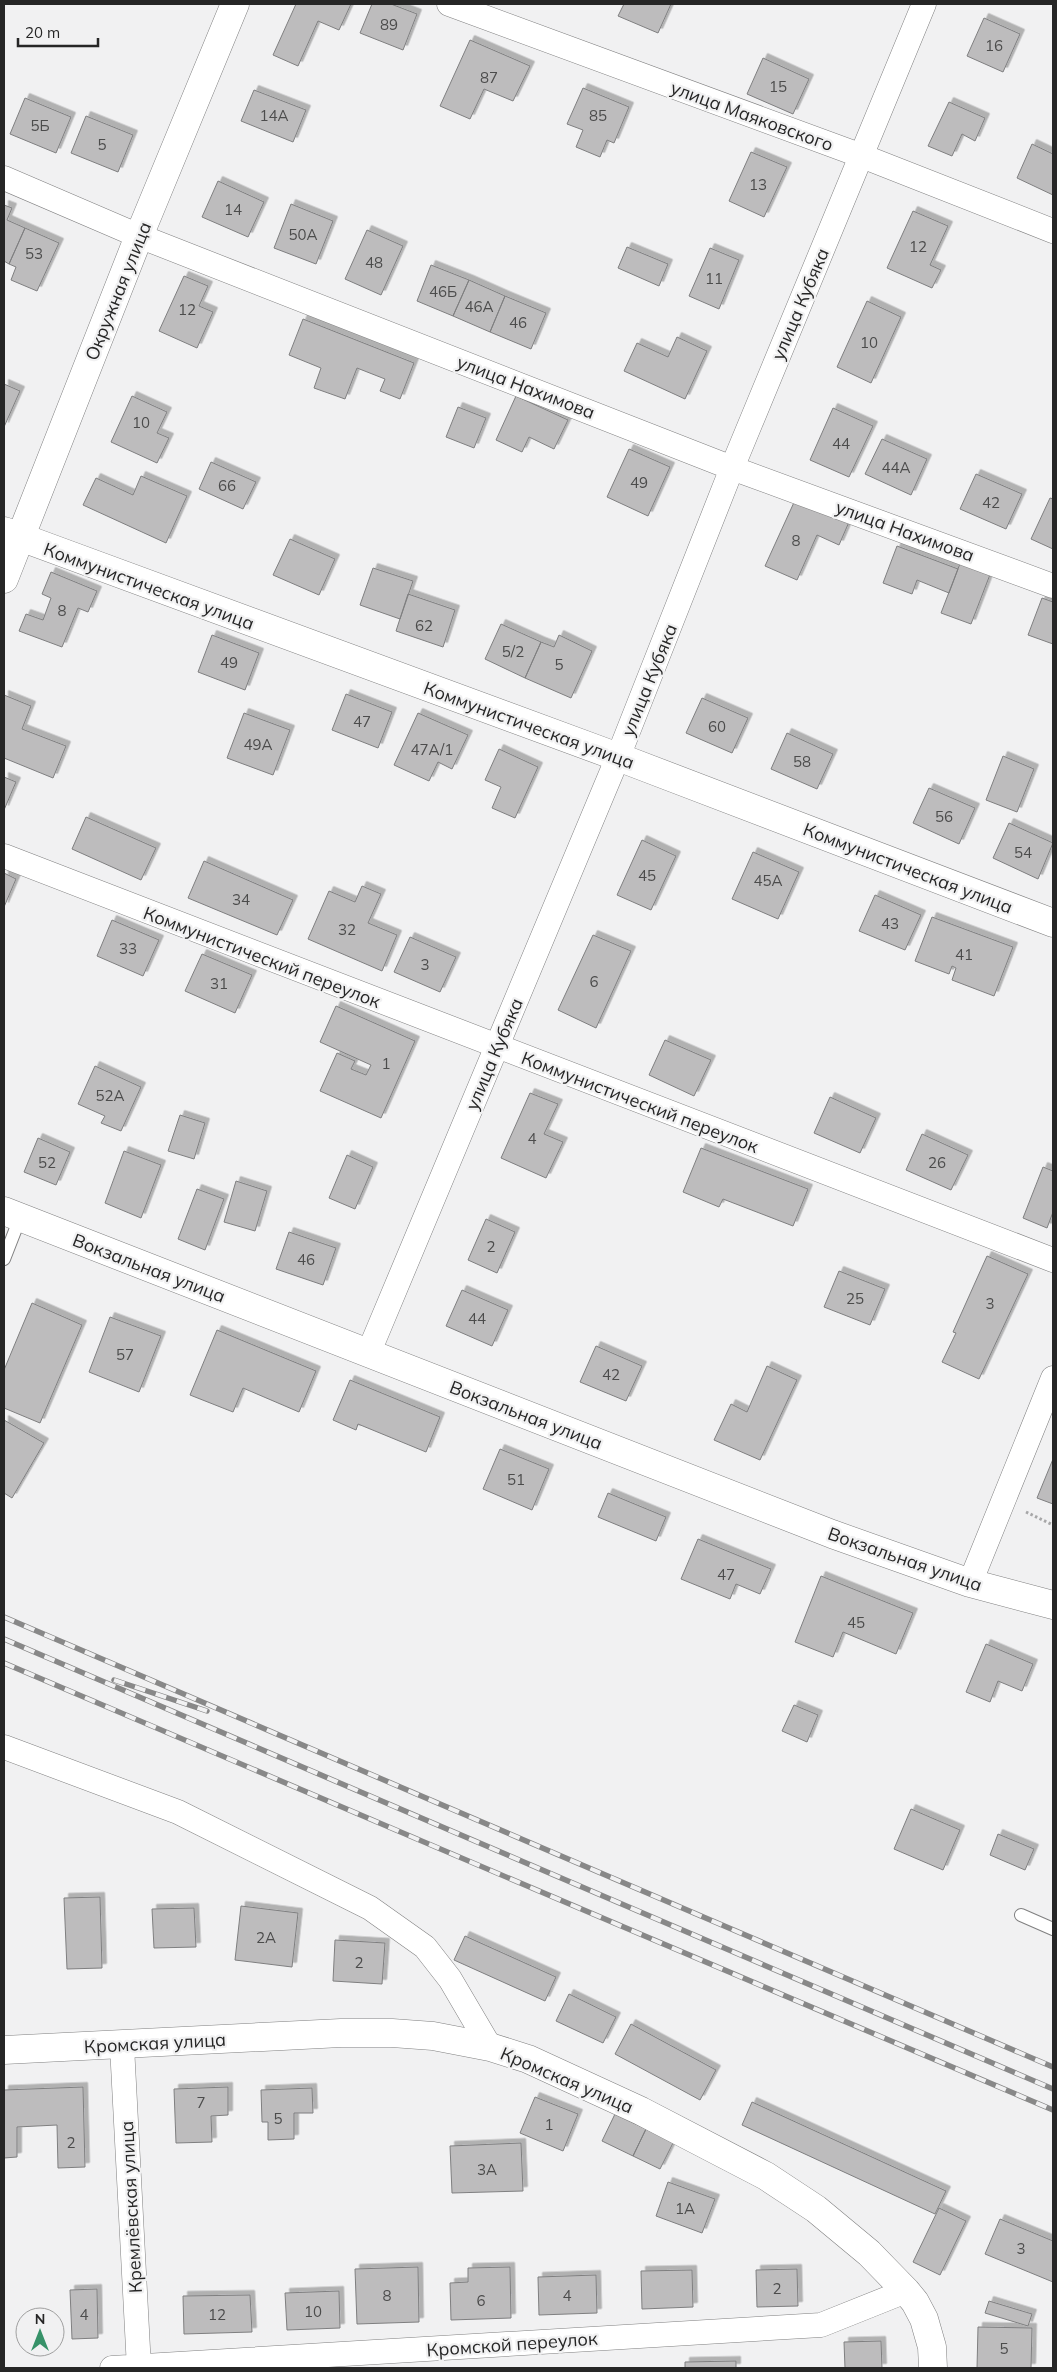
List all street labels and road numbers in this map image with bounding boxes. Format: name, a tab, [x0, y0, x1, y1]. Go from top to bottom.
street label: улица Маяковского	[668, 76, 836, 156]
street label: Окружная улица	[80, 218, 156, 364]
street label: улица Кубяка	[766, 245, 834, 363]
street label: улица Нахимова	[454, 350, 598, 424]
street label: улица Нахимова	[832, 495, 978, 567]
street label: Коммунистическая улица	[41, 537, 257, 635]
street label: улица Кубяка	[616, 620, 682, 740]
street label: Коммунистическая улица	[421, 676, 637, 774]
street label: Коммунистическая улица	[800, 817, 1016, 919]
street label: Коммунистический переулок	[140, 901, 384, 1013]
street label: улица Кубяка	[460, 995, 528, 1113]
street label: Коммунистический переулок	[518, 1046, 762, 1158]
street label: Вокзальная улица	[69, 1228, 229, 1308]
street label: Вокзальная улица	[446, 1375, 606, 1455]
street label: Вокзальная улица	[825, 1522, 985, 1596]
street label: Кромская улица	[83, 2028, 227, 2058]
street label: Кромская улица	[497, 2042, 637, 2118]
street label: Кремлёвская улица	[115, 2120, 147, 2294]
street label: Кромской переулок	[426, 2327, 599, 2361]

